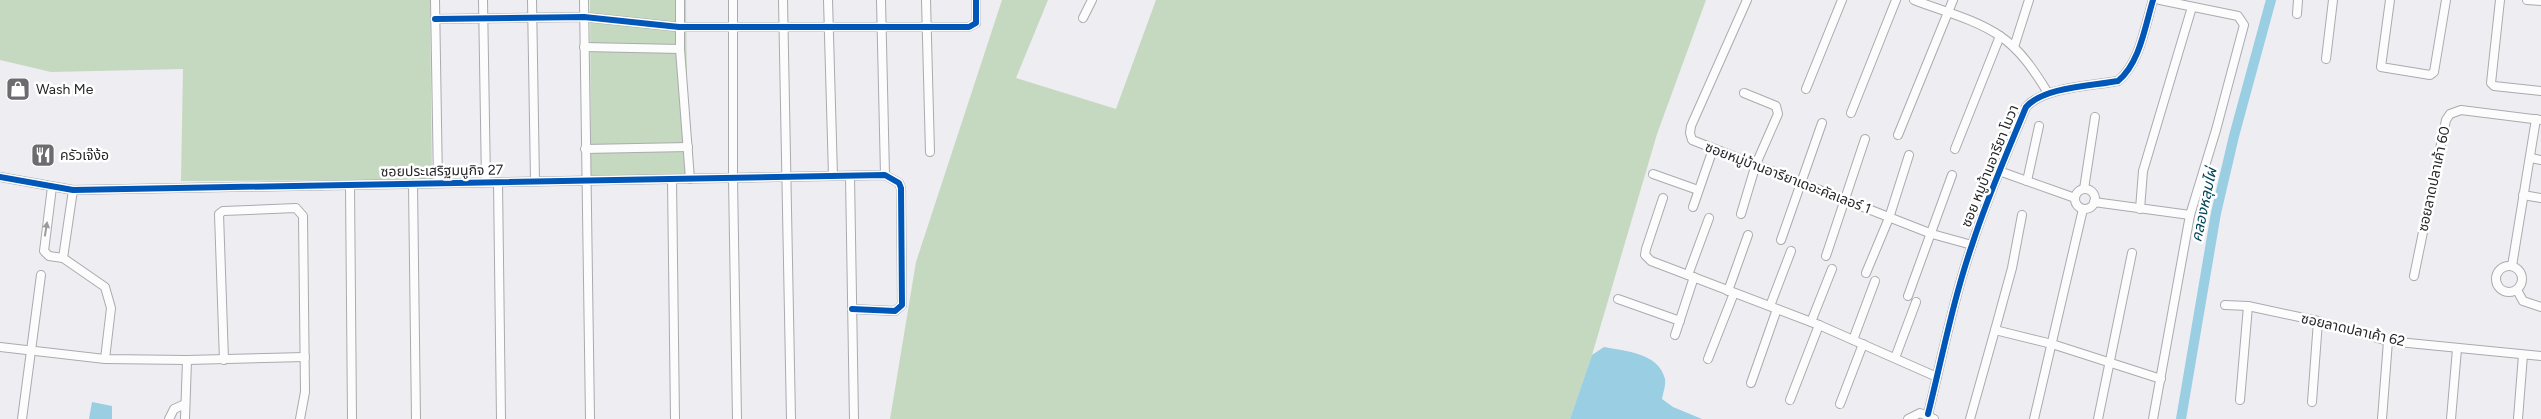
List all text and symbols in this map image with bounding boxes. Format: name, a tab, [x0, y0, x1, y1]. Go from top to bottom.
shop icon: Wash Me	[5, 76, 31, 102]
place label: Wash Me	[36, 81, 94, 98]
street label: ซอย หมูบ้านอารียา โมวา	[1958, 102, 2022, 230]
street label: ซอยลาดปลาเค้า 60	[2415, 125, 2453, 233]
street label: ซอยหมู่บ้านอารียาเดอะคัลเลอร์ 1	[1703, 138, 1873, 218]
restaurant icon: ครัวเจ๊ง้อ	[30, 142, 56, 168]
place label: ครัวเจ๊ง้อ	[60, 147, 109, 164]
street label: ซอยประเสริฐมนูกิจ 27	[381, 161, 504, 181]
water label: คลองหลุมไผ่	[2187, 164, 2221, 244]
one-way arrow	[42, 221, 50, 237]
street label: ซอยลาดปลาเค้า 62	[2299, 310, 2407, 350]

